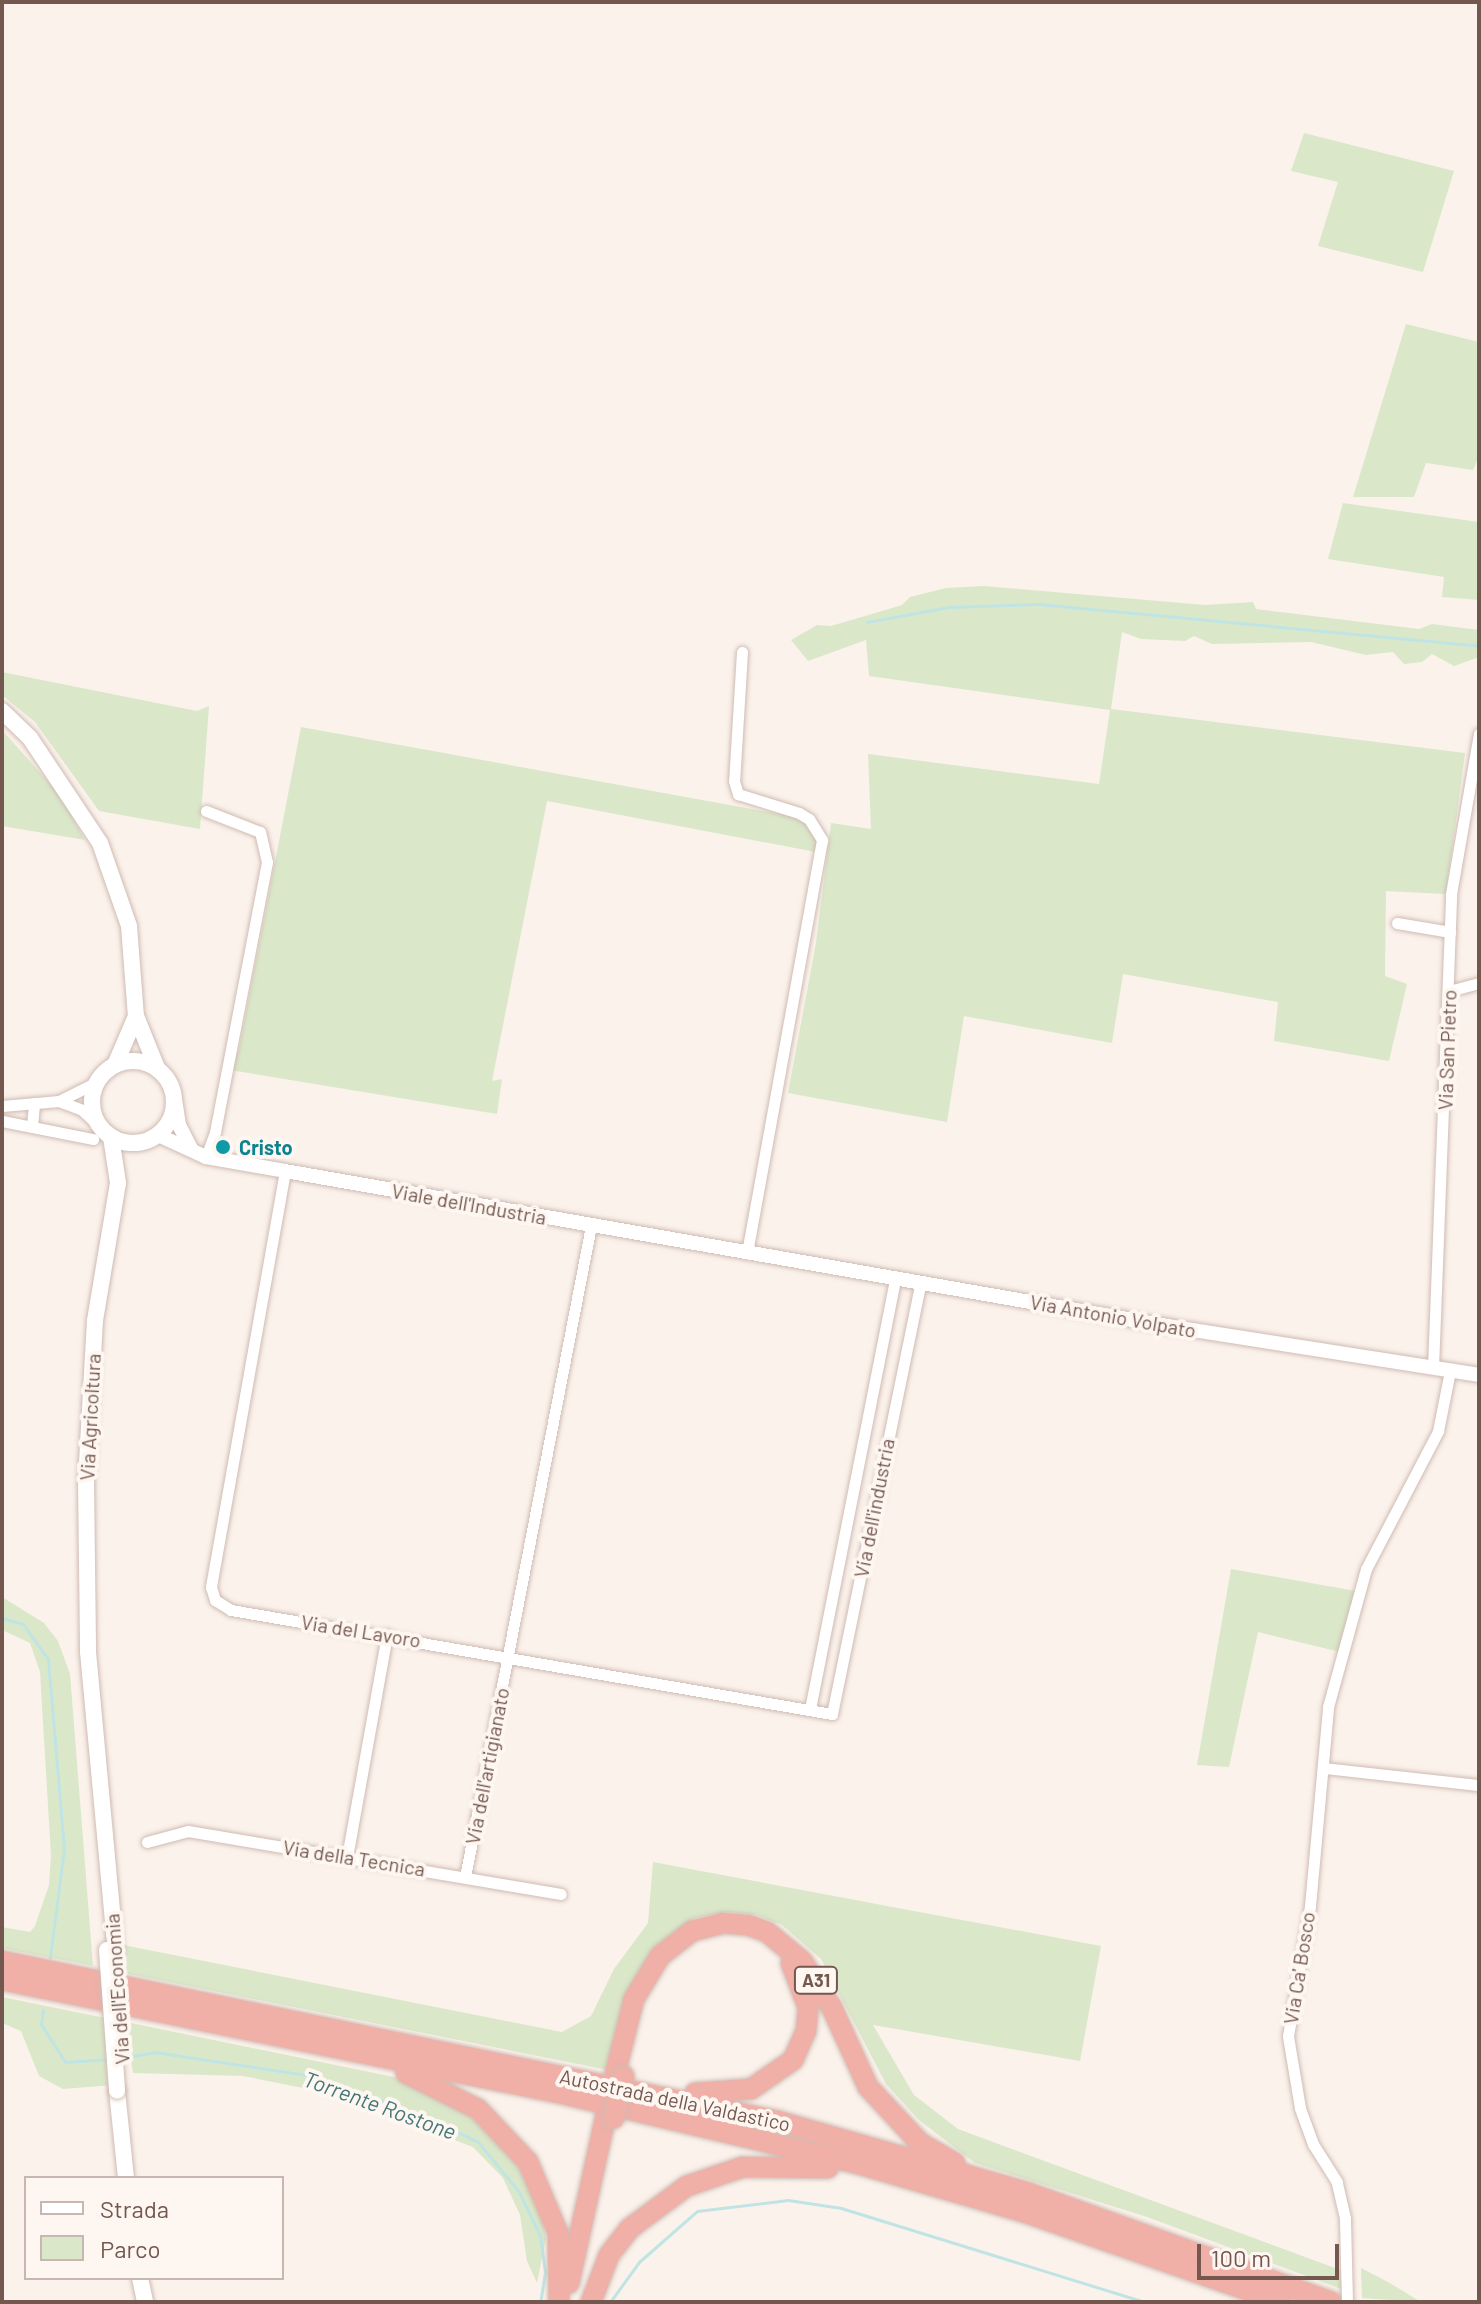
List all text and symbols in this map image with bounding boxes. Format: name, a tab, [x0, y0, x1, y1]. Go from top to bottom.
street label: Via San Pietro	[1433, 989, 1461, 1111]
place label: Cristo	[239, 1135, 293, 1159]
marker: Cristo	[214, 1138, 232, 1156]
street label: Viale dell'Industria	[390, 1179, 548, 1229]
street label: Via Antonio Volpato	[1028, 1290, 1198, 1342]
street label: Via Agricoltura	[75, 1353, 105, 1481]
street label: Via dell'industria	[849, 1436, 899, 1580]
street label: Via del Lavoro	[299, 1610, 423, 1652]
street label: Via dell'artigianato	[460, 1685, 514, 1847]
street label: Via della Tecnica	[281, 1835, 427, 1881]
street label: Via Ca' Bosco	[1278, 1910, 1320, 2026]
street label: Via dell'Economia	[100, 1913, 134, 2065]
road number: A31	[792, 1966, 840, 1994]
street label: Autostrada della Valdastico	[557, 2064, 793, 2136]
water label: Torrente Rostone	[300, 2065, 460, 2145]
legend	[24, 2176, 284, 2280]
text: Strada	[100, 2194, 169, 2223]
scale bar	[1201, 2228, 1343, 2278]
text: Parco	[100, 2234, 161, 2263]
text: 100 m	[1211, 2243, 1271, 2272]

